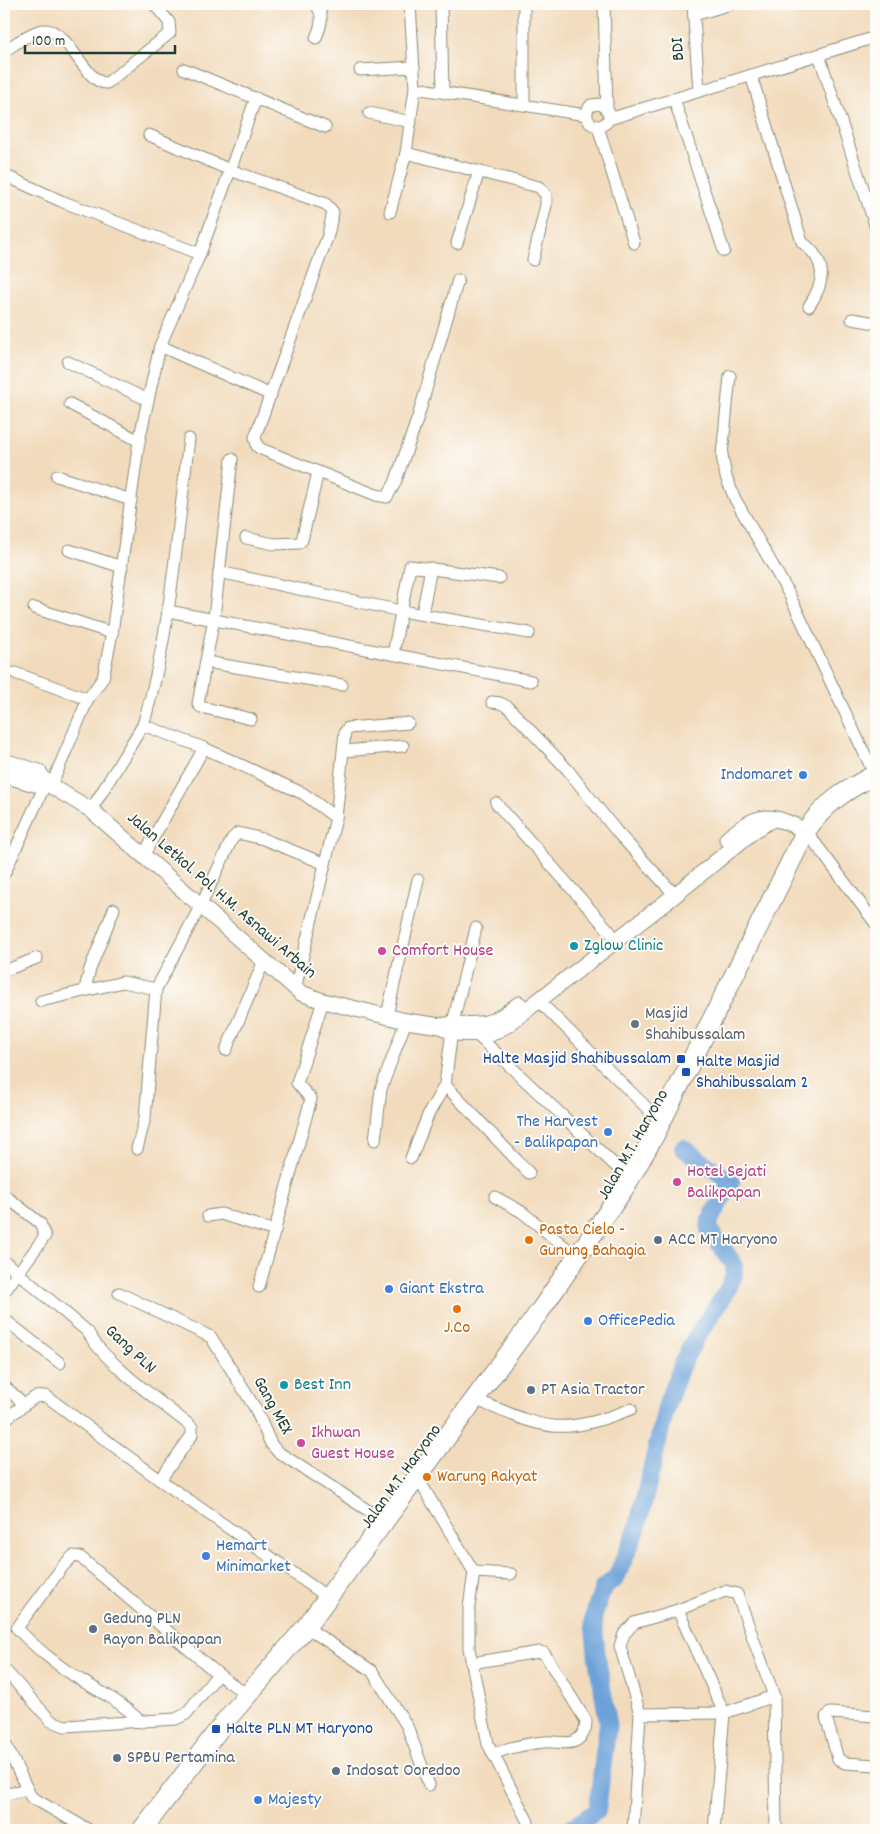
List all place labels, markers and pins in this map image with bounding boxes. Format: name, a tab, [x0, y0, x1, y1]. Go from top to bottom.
place label: Indomaret	[721, 763, 793, 788]
marker: Indomaret	[797, 769, 809, 781]
place label: Zglow Clinic	[584, 934, 663, 959]
place label: Comfort House	[392, 939, 494, 964]
marker: Zglow Clinic	[568, 940, 580, 952]
marker: Comfort House	[376, 945, 388, 957]
place label: Masjid Shahibussalam	[645, 1002, 745, 1048]
marker: Masjid Shahibussalam	[629, 1018, 641, 1030]
place label: Halte Masjid Shahibussalam	[483, 1047, 671, 1072]
place label: Halte Masjid Shahibussalam 2	[696, 1050, 808, 1096]
marker: Halte Masjid Shahibussalam	[675, 1053, 687, 1065]
marker: Halte Masjid Shahibussalam 2	[680, 1066, 692, 1078]
place label: The Harvest - Balikpapan	[514, 1110, 598, 1156]
marker: The Harvest - Balikpapan	[602, 1126, 614, 1138]
place label: Hotel Sejati Balikpapan	[687, 1160, 766, 1206]
marker: Hotel Sejati Balikpapan	[671, 1176, 683, 1188]
place label: Pasta Cielo - Gunung Bahagia	[539, 1218, 646, 1264]
place label: ACC MT Haryono	[668, 1228, 778, 1253]
marker: Pasta Cielo - Gunung Bahagia	[523, 1234, 535, 1246]
marker: ACC MT Haryono	[652, 1234, 664, 1246]
place label: Giant Ekstra	[399, 1277, 484, 1302]
marker: Giant Ekstra	[383, 1283, 395, 1295]
marker: J.Co	[451, 1303, 463, 1315]
place label: OfficePedia	[598, 1309, 675, 1334]
marker: OfficePedia	[582, 1315, 594, 1327]
place label: J.Co	[444, 1316, 470, 1341]
place label: Best Inn	[294, 1373, 351, 1398]
place label: PT Asia Tractor	[541, 1378, 645, 1403]
marker: Best Inn	[278, 1379, 290, 1391]
marker: PT Asia Tractor	[525, 1384, 537, 1396]
place label: Ikhwan Guest House	[311, 1421, 395, 1467]
marker: Ikhwan Guest House	[295, 1437, 307, 1449]
place label: Warung Rakyat	[437, 1465, 538, 1490]
marker: Warung Rakyat	[421, 1471, 433, 1483]
place label: Hemart Minimarket	[216, 1534, 291, 1580]
marker: Hemart Minimarket	[200, 1550, 212, 1562]
place label: Gedung PLN Rayon Balikpapan	[103, 1607, 222, 1653]
marker: Gedung PLN Rayon Balikpapan	[87, 1623, 99, 1635]
place label: Halte PLN MT Haryono	[226, 1717, 373, 1742]
marker: Halte PLN MT Haryono	[210, 1723, 222, 1735]
place label: SPBU Pertamina	[127, 1746, 235, 1771]
marker: SPBU Pertamina	[111, 1752, 123, 1764]
place label: Indosat Ooredoo	[346, 1759, 461, 1784]
marker: Indosat Ooredoo	[330, 1765, 342, 1777]
place label: Majesty	[268, 1788, 322, 1813]
marker: Majesty	[252, 1794, 264, 1806]

